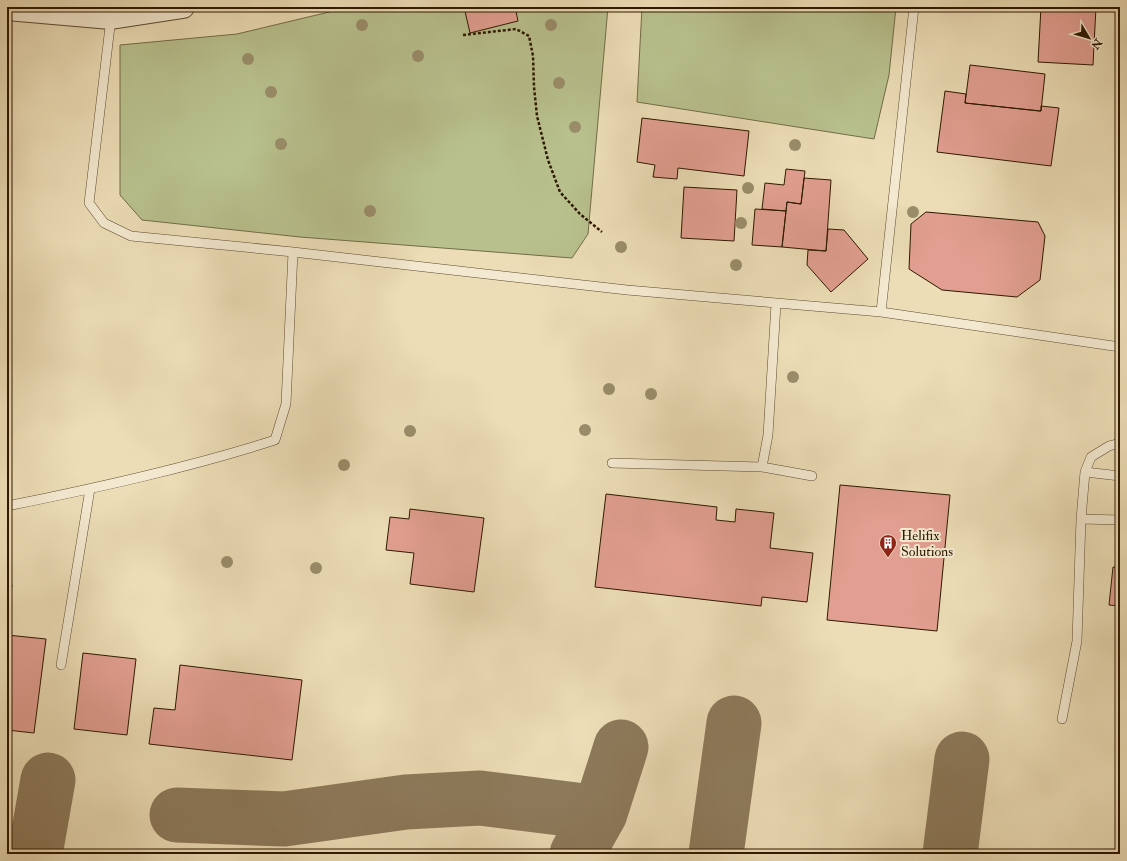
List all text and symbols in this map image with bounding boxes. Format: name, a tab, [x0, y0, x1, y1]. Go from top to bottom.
north arrow	[1069, 18, 1109, 58]
text: N	[1088, 35, 1105, 53]
place label: Helifix Solutions	[901, 527, 953, 560]
building icon: Helifix Solutions	[878, 533, 898, 558]

